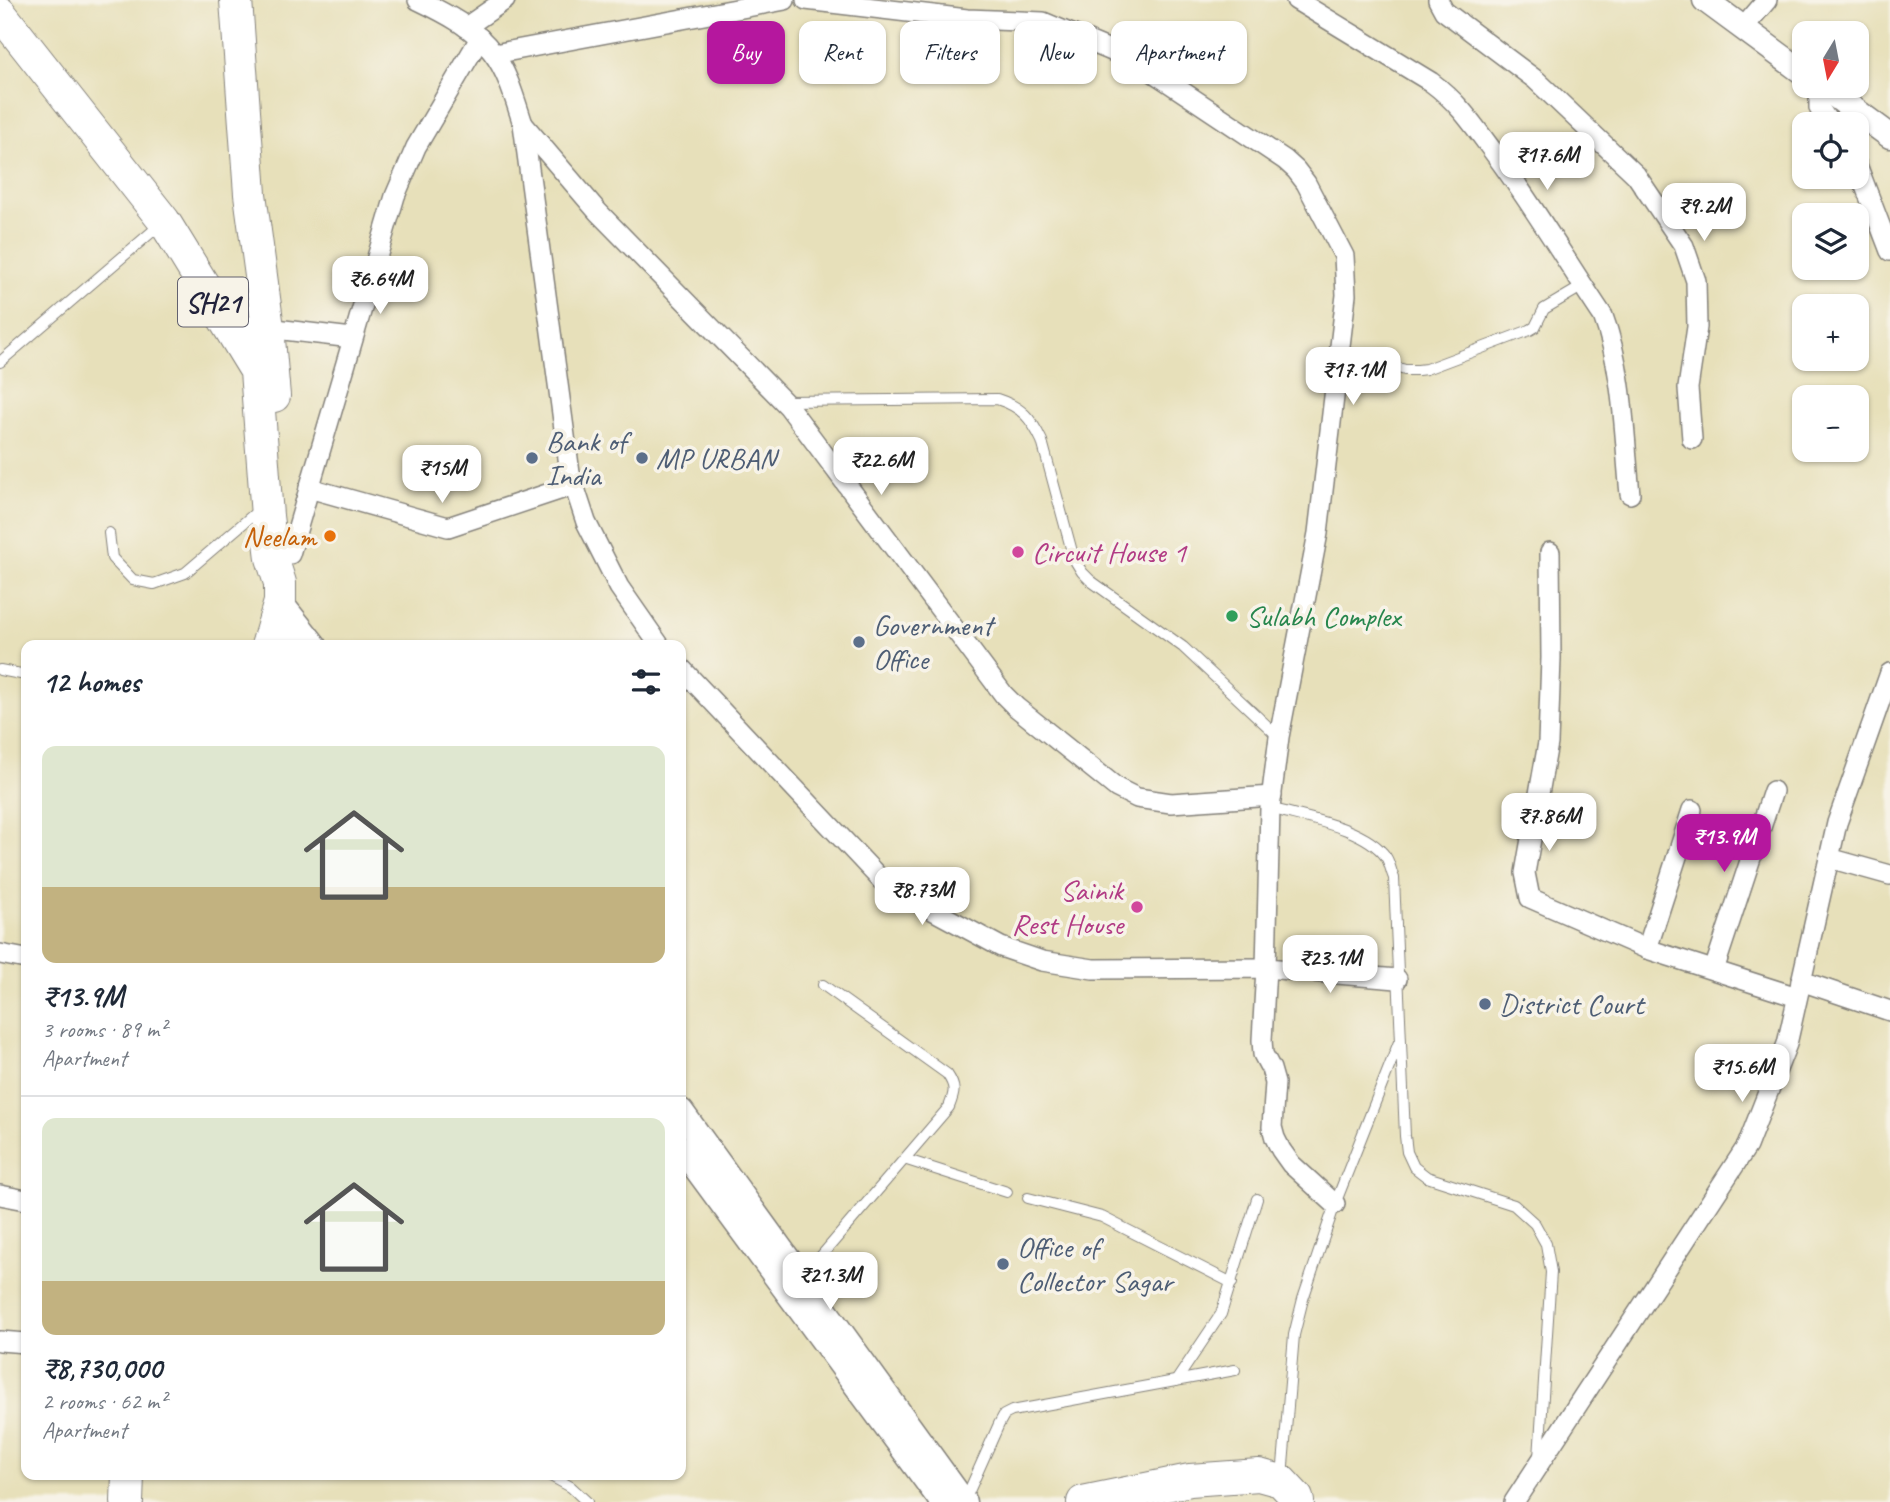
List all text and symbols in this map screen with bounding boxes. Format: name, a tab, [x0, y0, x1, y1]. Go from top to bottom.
chip: Buy	[707, 21, 785, 84]
chip: Rent	[799, 21, 886, 84]
chip: Filters	[900, 21, 1000, 84]
chip: New	[1014, 21, 1097, 84]
chip: Apartment	[1111, 21, 1247, 84]
north arrow	[1792, 21, 1869, 98]
map controls	[1792, 21, 1869, 462]
button: locate	[1792, 112, 1869, 189]
pin: ₹17.6M	[1490, 132, 1604, 192]
text: ₹17.6M	[1515, 140, 1579, 169]
pin: ₹9.2M	[1655, 184, 1753, 243]
text: ₹9.2M	[1678, 191, 1730, 220]
button: layers	[1792, 203, 1869, 280]
pin: ₹6.64M	[323, 256, 437, 316]
text: ₹6.64M	[348, 264, 412, 293]
road number: SH21	[178, 278, 248, 326]
button: +	[1792, 294, 1869, 371]
pin: ₹17.1M	[1296, 348, 1410, 407]
text: ₹17.1M	[1322, 355, 1384, 384]
button: −	[1792, 385, 1869, 462]
place label: Bank of India	[546, 422, 633, 494]
pin: ₹22.6M	[824, 438, 938, 497]
place label: MP URBAN	[656, 439, 780, 477]
text: ₹22.6M	[849, 445, 913, 474]
pin: ₹15M	[401, 446, 483, 505]
marker: Bank of India	[524, 450, 540, 466]
marker: MP URBAN	[634, 450, 650, 466]
text: ₹15M	[418, 453, 466, 482]
place label: Neelam	[243, 517, 318, 555]
marker: Neelam	[322, 528, 338, 544]
place label: Circuit House 1	[1032, 533, 1188, 571]
marker: Circuit House 1	[1010, 544, 1026, 560]
place label: Sulabh Complex	[1246, 597, 1403, 635]
place label: Government Office	[873, 606, 996, 678]
marker: Sulabh Complex	[1224, 608, 1240, 624]
marker: Government Office	[851, 634, 867, 650]
text: 12 homes	[42, 663, 140, 701]
icon: filters	[627, 663, 665, 701]
icon: home	[291, 792, 417, 918]
pin: ₹7.86M	[1492, 794, 1606, 853]
text: ₹7.86M	[1517, 801, 1581, 830]
pin: ₹13.9M	[1667, 814, 1781, 874]
text: ₹13.9M	[1693, 822, 1755, 851]
pin: ₹8.73M	[865, 867, 979, 927]
place label: Sainik Rest House	[1011, 871, 1125, 943]
text: ₹8.73M	[891, 875, 953, 904]
marker: Sainik Rest House	[1129, 899, 1145, 915]
pin: ₹23.1M	[1273, 936, 1387, 995]
text: ₹23.1M	[1299, 943, 1361, 972]
text: ₹13.9M	[42, 977, 123, 1015]
place label: District Court	[1499, 985, 1646, 1023]
marker: District Court	[1477, 996, 1493, 1012]
text: 3 rooms · 89 m²	[42, 1015, 166, 1044]
text: Apartment	[42, 1044, 127, 1073]
pin: ₹15.6M	[1685, 1044, 1799, 1104]
text: ₹15.6M	[1711, 1052, 1773, 1081]
icon: home	[291, 1164, 417, 1290]
place label: Office of Collector Sagar	[1017, 1228, 1175, 1300]
pin: ₹21.3M	[773, 1252, 887, 1312]
marker: Office of Collector Sagar	[995, 1256, 1011, 1272]
text: ₹21.3M	[799, 1260, 861, 1289]
text: ₹8,730,000	[42, 1349, 162, 1387]
text: 2 rooms · 62 m²	[42, 1387, 166, 1416]
text: Apartment	[42, 1416, 127, 1445]

